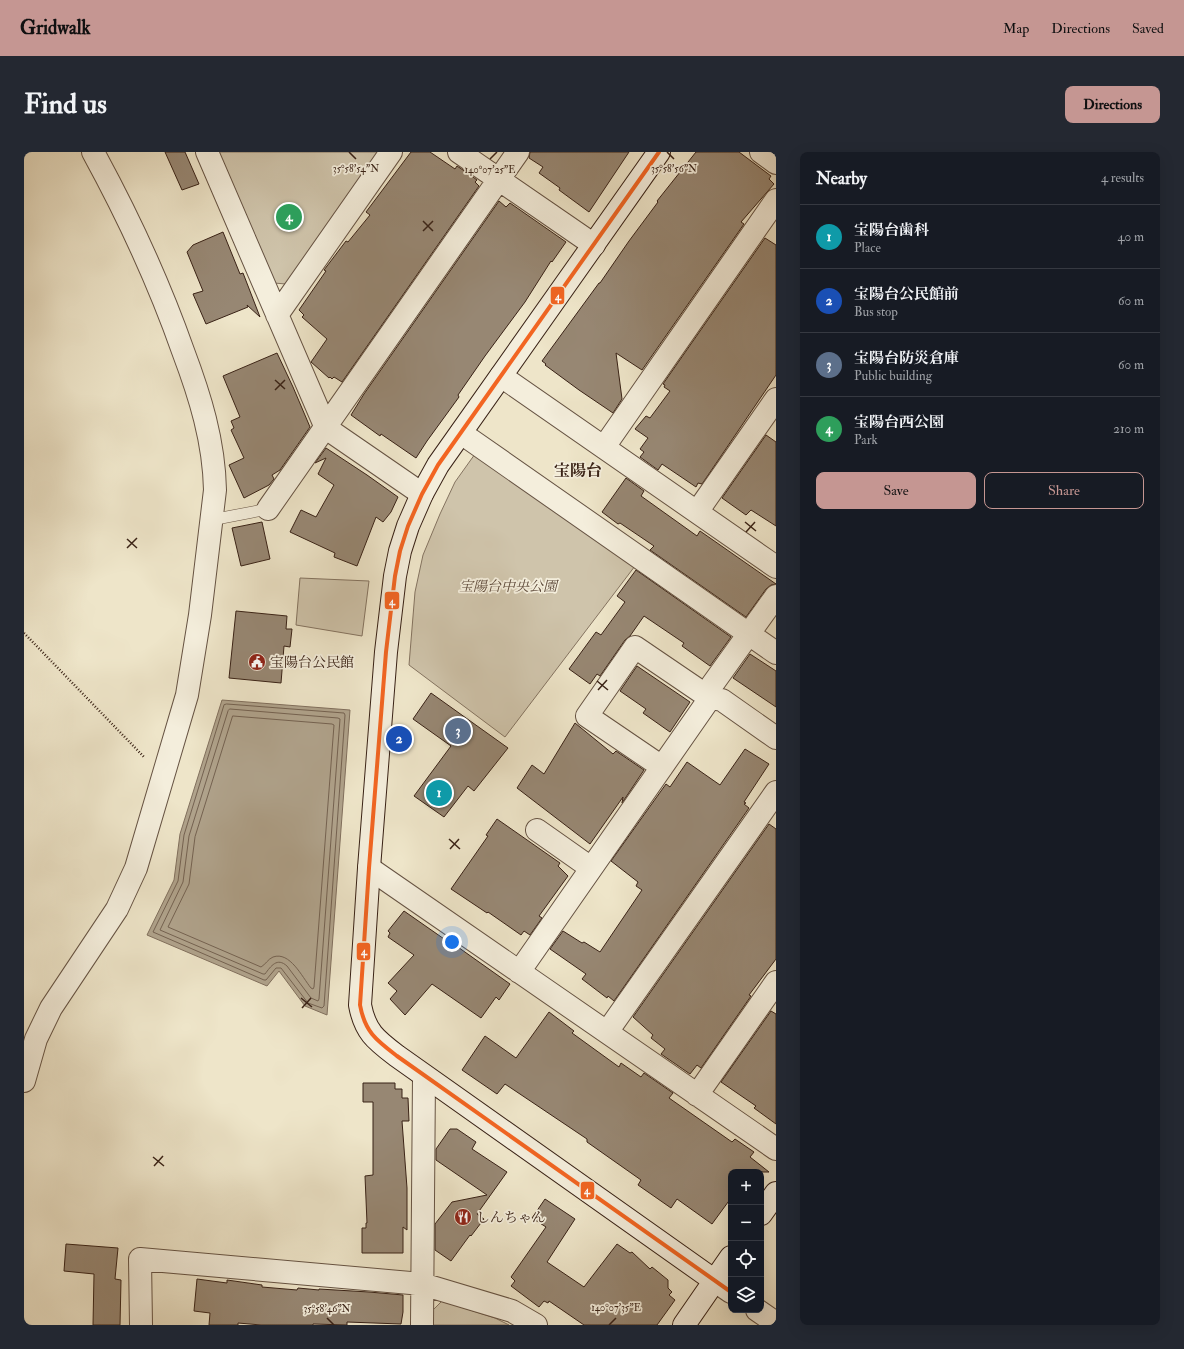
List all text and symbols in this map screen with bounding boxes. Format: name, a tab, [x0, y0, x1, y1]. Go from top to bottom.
text: Gridwalk	[20, 16, 91, 40]
text: Map	[1003, 20, 1029, 37]
text: Directions	[1051, 20, 1110, 37]
text: Saved	[1132, 20, 1164, 37]
button: Directions	[1065, 86, 1160, 123]
text: Find us	[24, 87, 107, 122]
text: 35°58'54"N	[333, 163, 379, 175]
text: 35°58'56"N	[651, 163, 697, 175]
text: 140°07'25"E	[465, 164, 515, 176]
text: Nearby	[816, 168, 867, 189]
text: 4 results	[1101, 170, 1144, 186]
pin: 4	[276, 202, 302, 232]
text: 宝陽台歯科	[854, 221, 929, 240]
text: 1	[827, 229, 831, 245]
text: 40 m	[1118, 229, 1144, 245]
text: Place	[854, 240, 881, 256]
text: 宝陽台公民館前	[854, 285, 959, 304]
line badge: 4	[550, 286, 565, 305]
text: 4	[554, 290, 562, 304]
text: 2	[826, 293, 832, 309]
text: 60 m	[1118, 293, 1144, 309]
text: Bus stop	[854, 304, 898, 320]
text: 宝陽台防災倉庫	[854, 349, 959, 368]
text: 3	[827, 357, 832, 373]
text: 60 m	[1118, 357, 1144, 373]
text: Public building	[854, 368, 932, 384]
text: 宝陽台西公園	[854, 413, 944, 432]
text: 4	[825, 421, 833, 437]
text: 210 m	[1113, 421, 1144, 437]
text: Park	[854, 432, 878, 448]
district label: 宝陽台	[554, 461, 602, 481]
button: Save	[816, 472, 976, 509]
button: Share	[984, 472, 1144, 509]
park label: 宝陽台中央公園	[459, 578, 559, 595]
line badge: 4	[384, 591, 400, 610]
text: 4	[388, 595, 396, 609]
public building icon: 宝陽台公民館	[247, 652, 267, 672]
place label: 宝陽台公民館	[270, 654, 354, 671]
pin: 3	[445, 716, 471, 746]
pin: 2	[386, 724, 412, 754]
pin: 1	[426, 778, 452, 808]
your location	[442, 932, 462, 952]
line badge: 4	[356, 942, 371, 961]
text: 4	[360, 945, 368, 959]
map controls	[728, 1169, 764, 1313]
button: +	[728, 1169, 764, 1205]
line badge: 4	[580, 1181, 595, 1200]
text: 4	[583, 1184, 591, 1198]
button: −	[728, 1205, 764, 1241]
restaurant icon: しんちゃん	[453, 1207, 473, 1227]
place label: しんちゃん	[476, 1209, 546, 1226]
button: locate	[728, 1241, 764, 1277]
button: layers	[728, 1277, 764, 1313]
text: 140°07'35"E	[591, 1302, 641, 1314]
text: 35°58'46"N	[303, 1303, 351, 1315]

